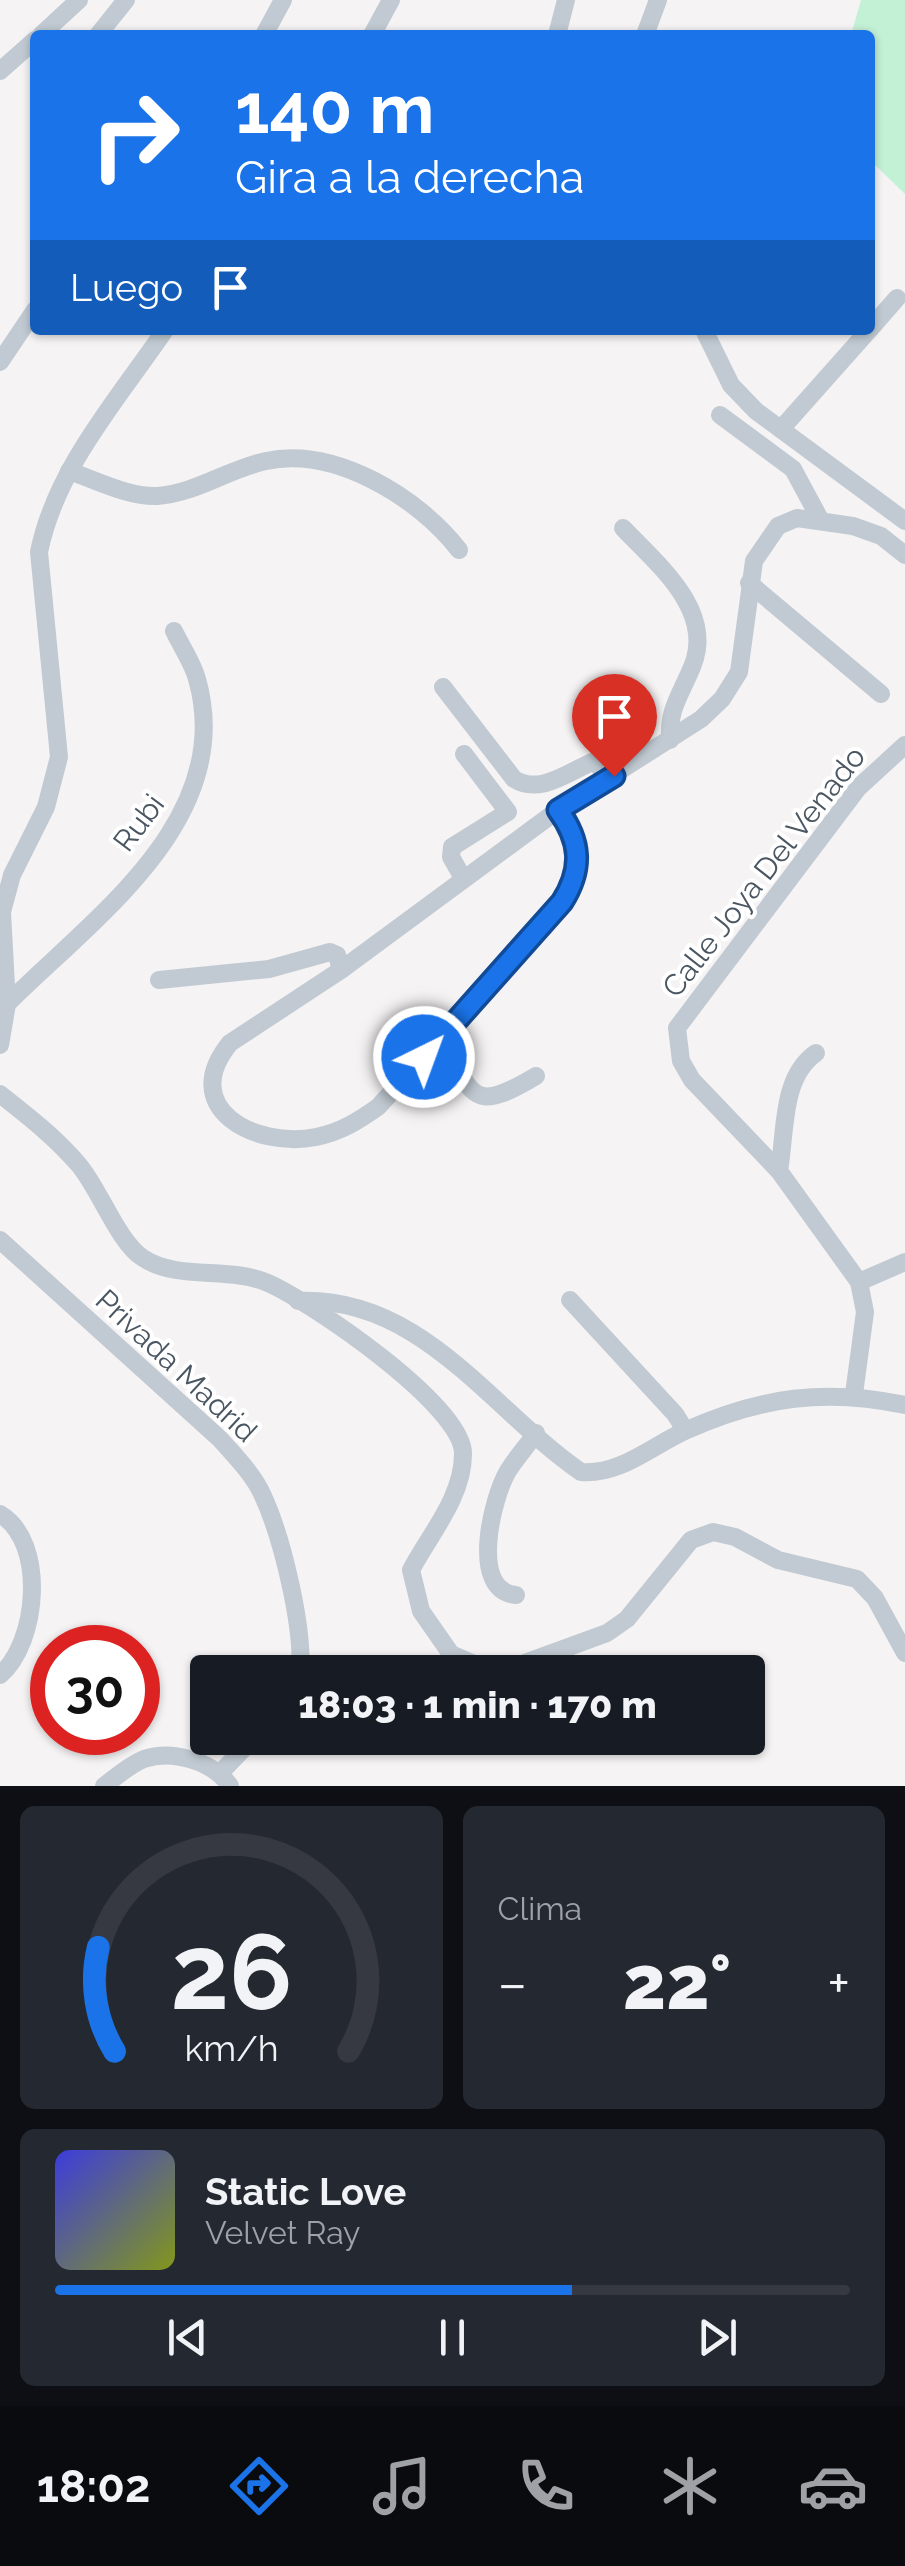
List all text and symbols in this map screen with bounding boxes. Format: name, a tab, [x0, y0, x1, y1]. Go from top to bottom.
text: 140 m	[235, 67, 435, 149]
icon: right	[70, 70, 200, 200]
text: Gira a la derecha	[235, 151, 584, 204]
icon: arrive	[203, 260, 258, 315]
text: Luego	[70, 265, 183, 310]
pin	[572, 674, 657, 777]
icon: arrive	[587, 689, 642, 744]
street label: Calle Joya Del Venado	[655, 739, 872, 1004]
street label: Rubi	[106, 787, 171, 858]
position arrow	[372, 1005, 476, 1109]
street label: Privada Madrid	[89, 1282, 264, 1449]
speed limit sign: 30	[30, 1625, 160, 1755]
text: 18:03 · 1 min · 170 m	[298, 1682, 657, 1727]
text: Clima	[498, 1890, 582, 1927]
text: 26	[170, 1911, 292, 2033]
text: 22°	[623, 1938, 732, 2027]
text: −	[498, 1951, 527, 2016]
text: +	[827, 1951, 850, 2016]
text: km/h	[184, 2027, 278, 2069]
text: Static Love	[205, 2169, 406, 2214]
text: Velvet Ray	[205, 2214, 360, 2251]
icon: previous	[160, 2310, 215, 2365]
icon: pause	[425, 2310, 480, 2365]
icon: next	[690, 2310, 745, 2365]
icon: directions	[224, 2451, 294, 2521]
icon: music	[367, 2451, 437, 2521]
icon: phone	[511, 2451, 581, 2521]
icon: climate	[655, 2451, 725, 2521]
icon: car	[798, 2451, 868, 2521]
text: 18:02	[37, 2460, 150, 2513]

